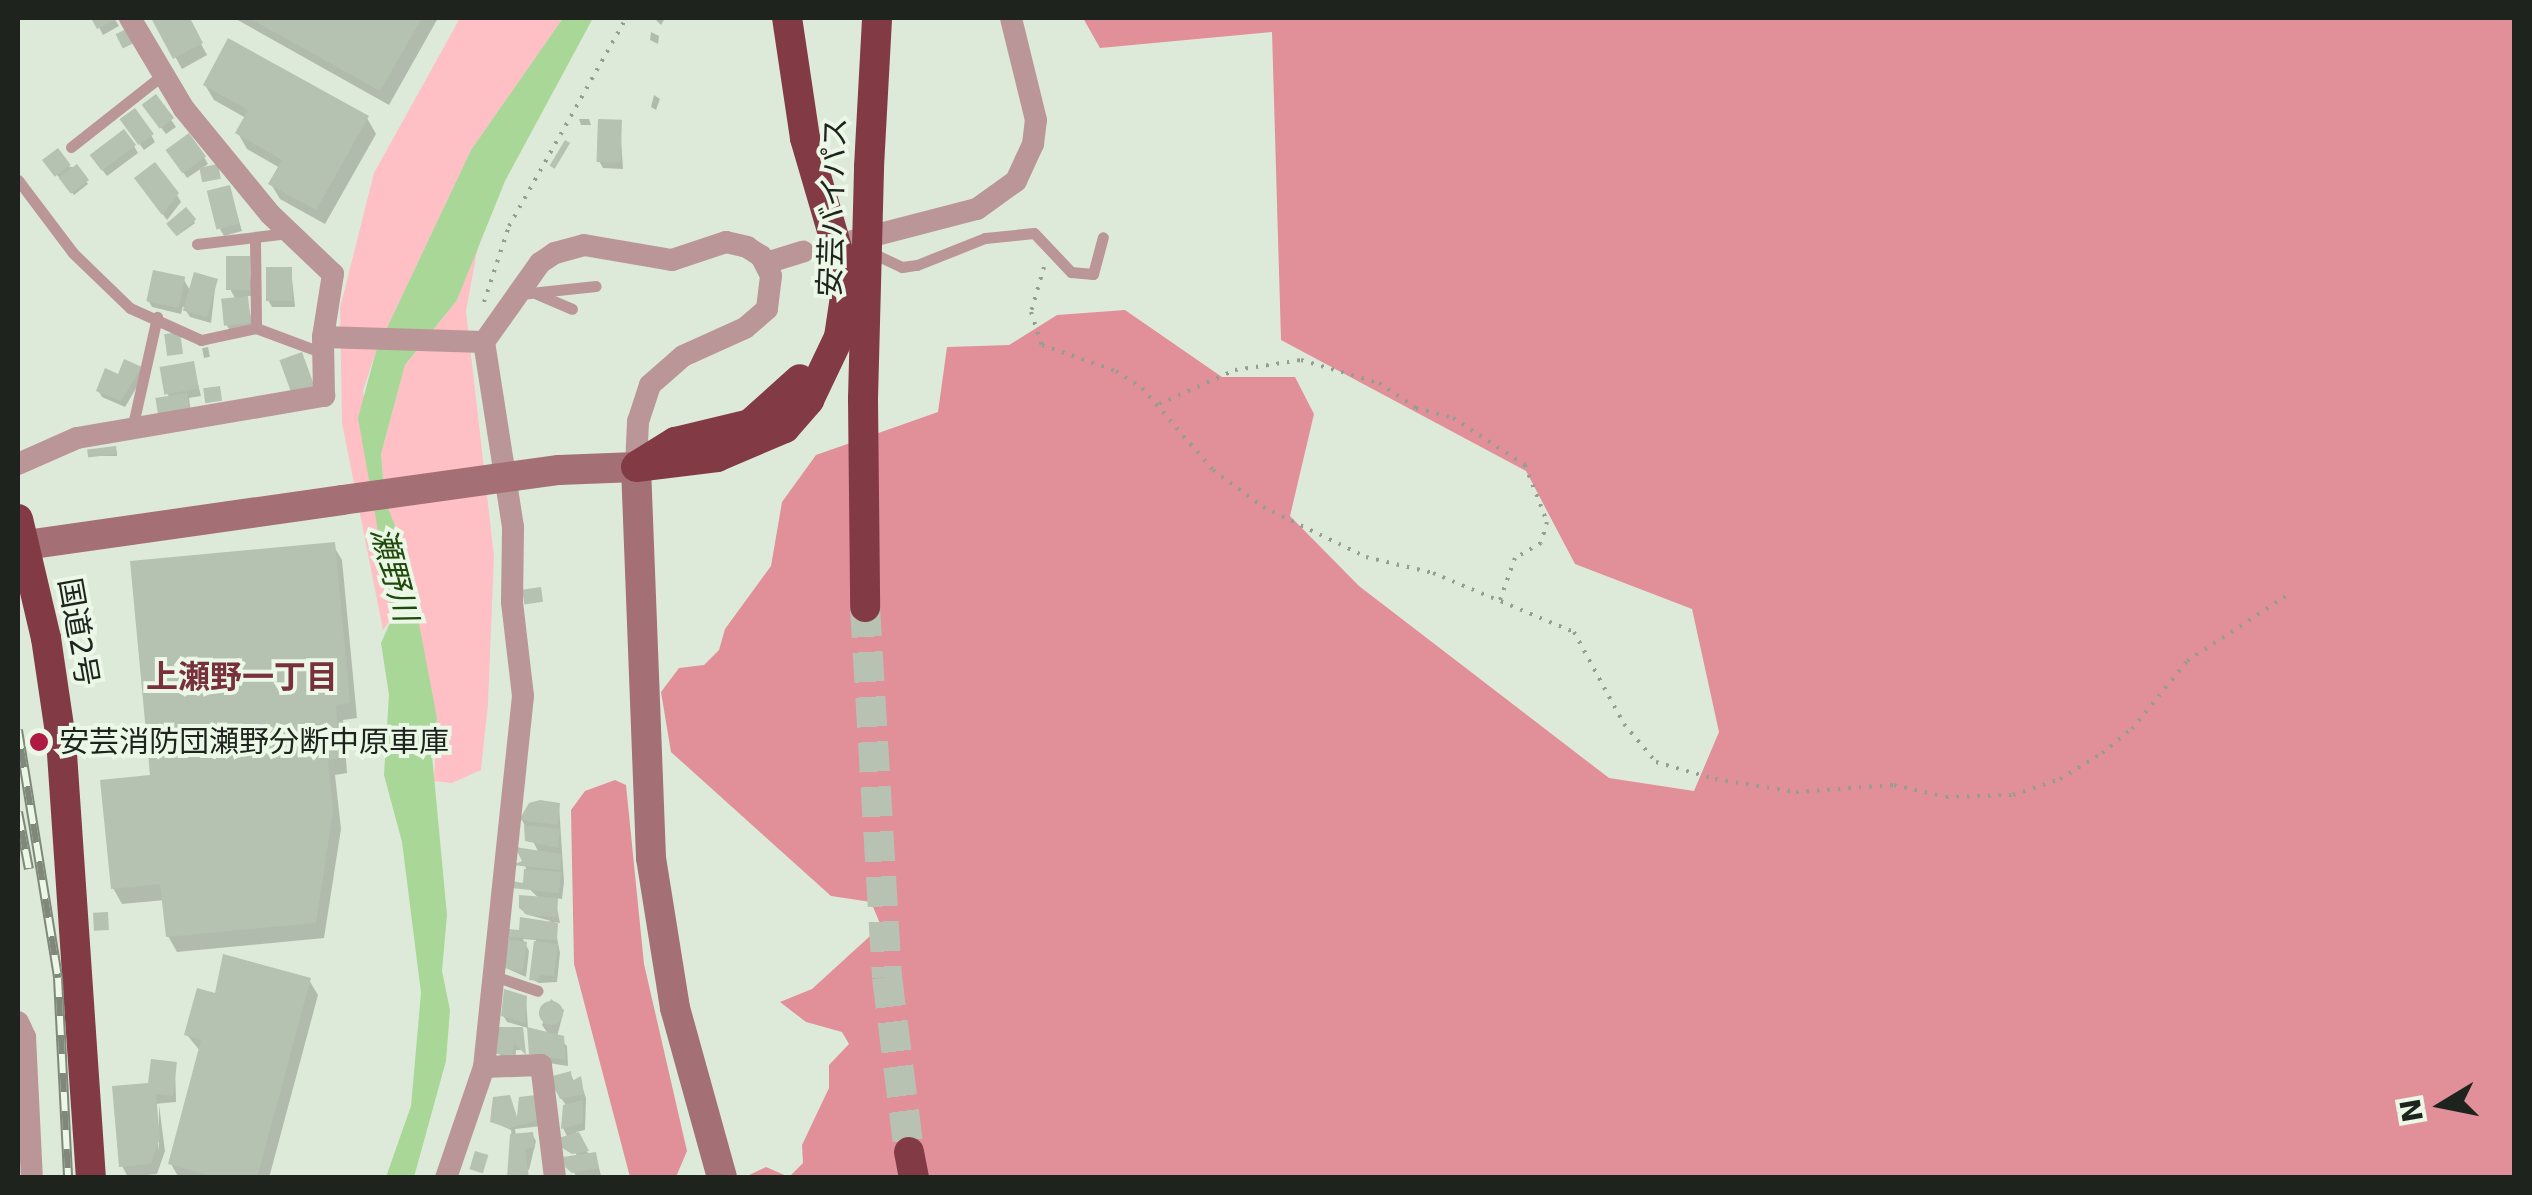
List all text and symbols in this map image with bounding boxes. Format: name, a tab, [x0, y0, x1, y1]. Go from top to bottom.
street label: 安芸バイパス	[812, 116, 854, 298]
water label: 瀬野川	[363, 523, 425, 625]
street label: 国道2号	[51, 575, 105, 689]
district label: 上瀬野一丁目	[146, 658, 338, 696]
place label: 安芸消防団瀬野分断中原車庫	[59, 724, 449, 760]
marker: 安芸消防団瀬野分断中原車庫	[28, 731, 50, 753]
north arrow	[2392, 1055, 2492, 1155]
text: N	[2394, 1096, 2430, 1125]

